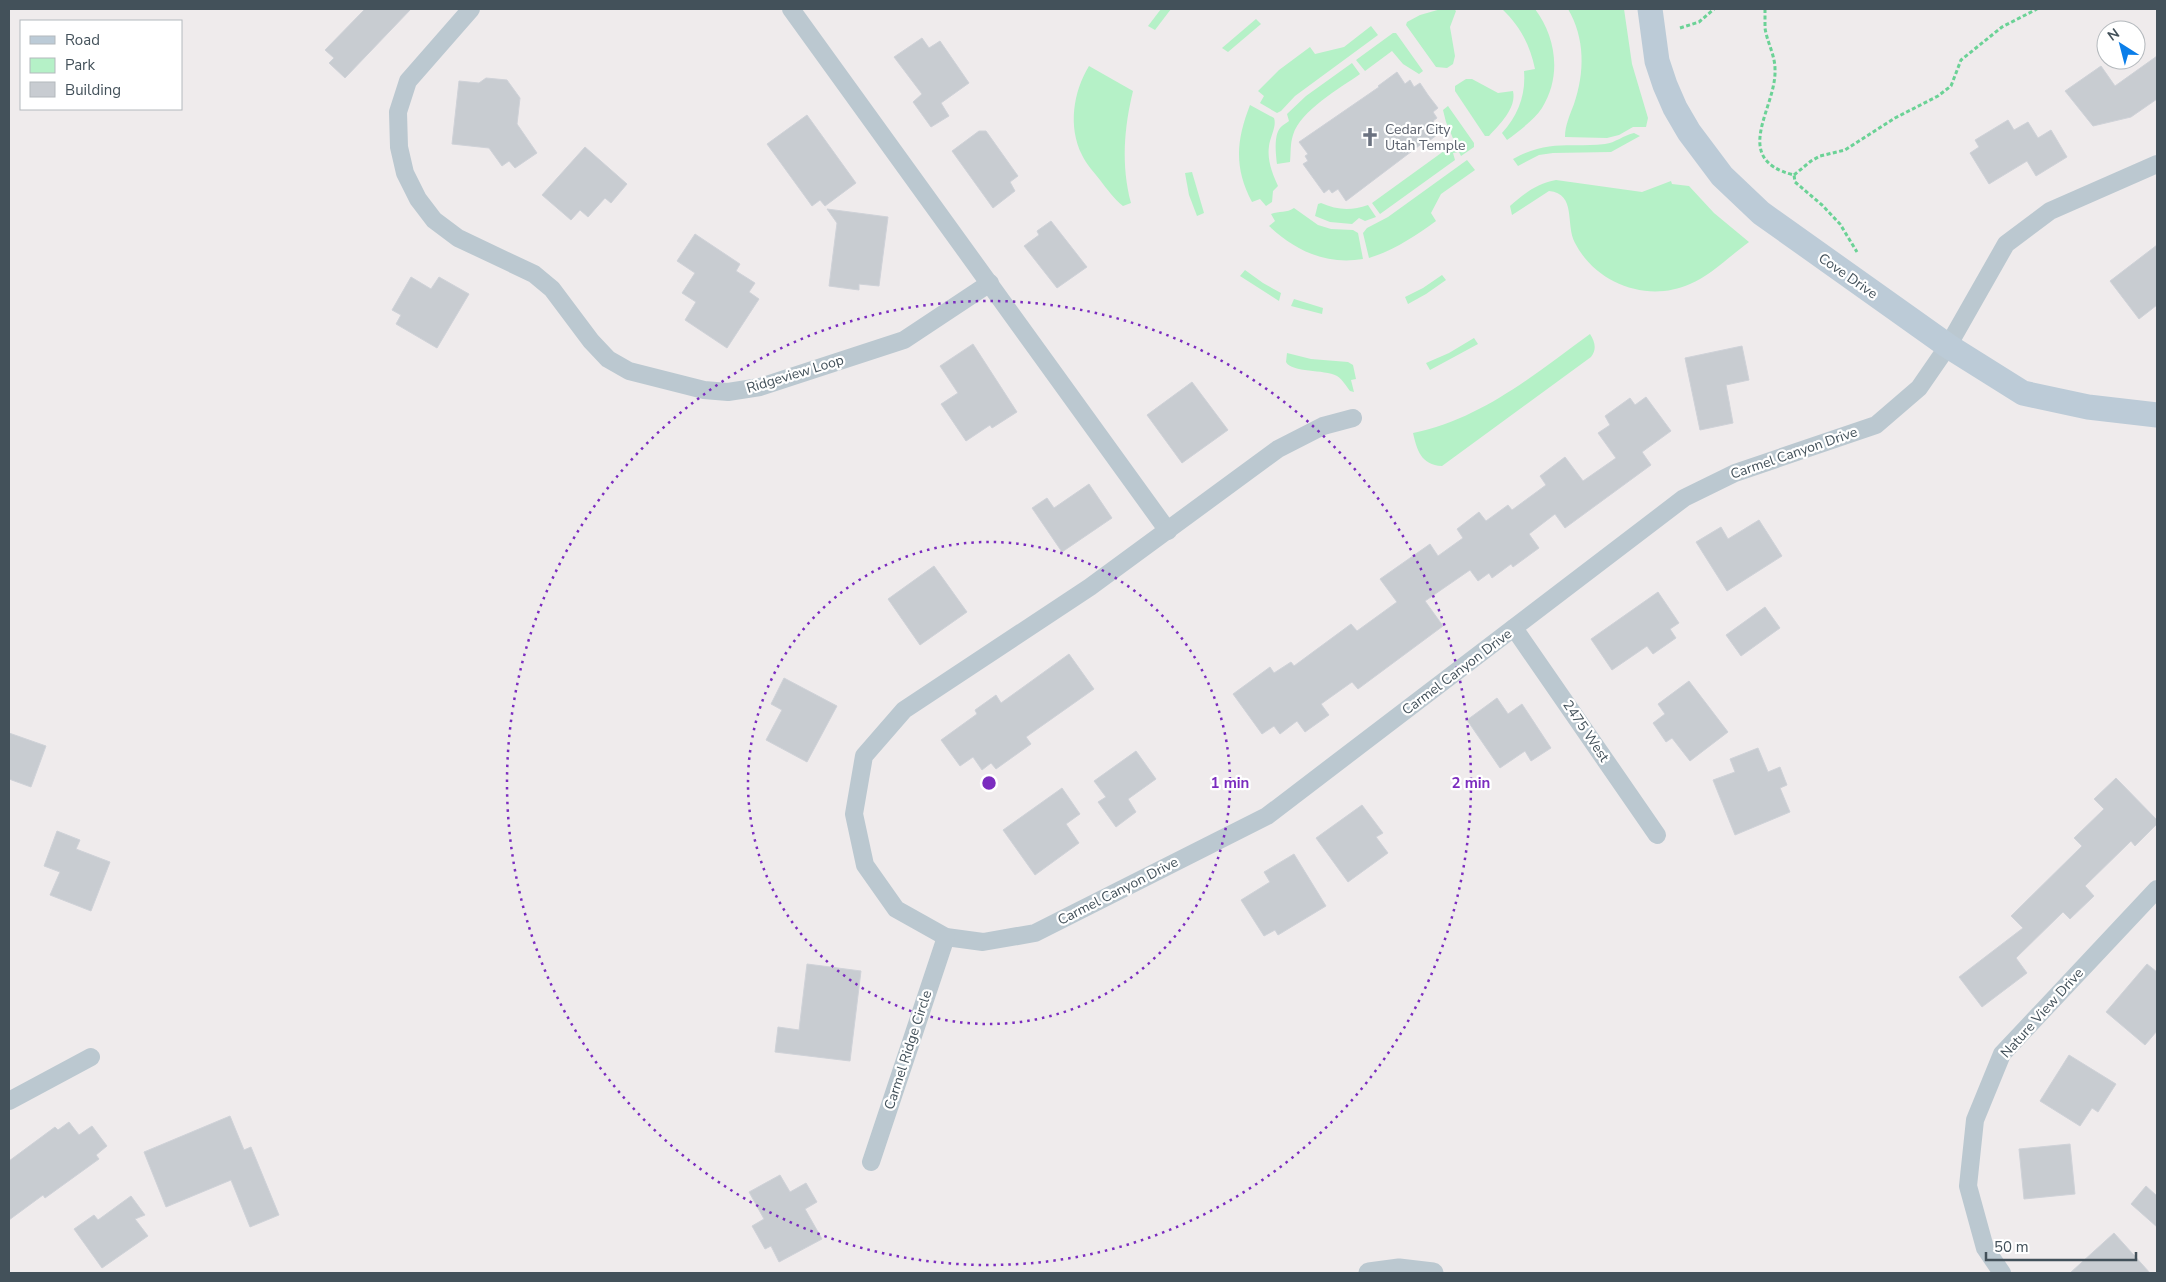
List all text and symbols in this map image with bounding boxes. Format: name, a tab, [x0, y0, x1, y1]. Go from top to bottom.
legend	[20, 20, 182, 110]
north arrow	[2096, 20, 2146, 70]
text: N	[2104, 24, 2123, 46]
text: Road	[65, 30, 100, 50]
text: Park	[65, 55, 95, 75]
text: Building	[65, 80, 121, 100]
place label: Cedar City Utah Temple	[1385, 120, 1466, 155]
church icon: Cedar City Utah Temple	[1359, 126, 1381, 148]
street label: Cove Drive	[1815, 249, 1881, 303]
street label: Ridgeview Loop	[744, 350, 846, 398]
street label: Carmel Canyon Drive	[1728, 422, 1860, 484]
street label: Carmel Canyon Drive	[1398, 624, 1516, 720]
street label: 2475 West	[1558, 696, 1614, 766]
text: 1 min	[1211, 773, 1249, 793]
text: 2 min	[1452, 773, 1490, 793]
centre of rings	[980, 774, 998, 792]
street label: Carmel Canyon Drive	[1054, 852, 1182, 930]
street label: Nature View Drive	[1996, 964, 2088, 1062]
street label: Carmel Ridge Circle	[880, 988, 936, 1112]
scale bar	[1986, 1230, 2136, 1262]
text: 50 m	[1994, 1237, 2029, 1257]

